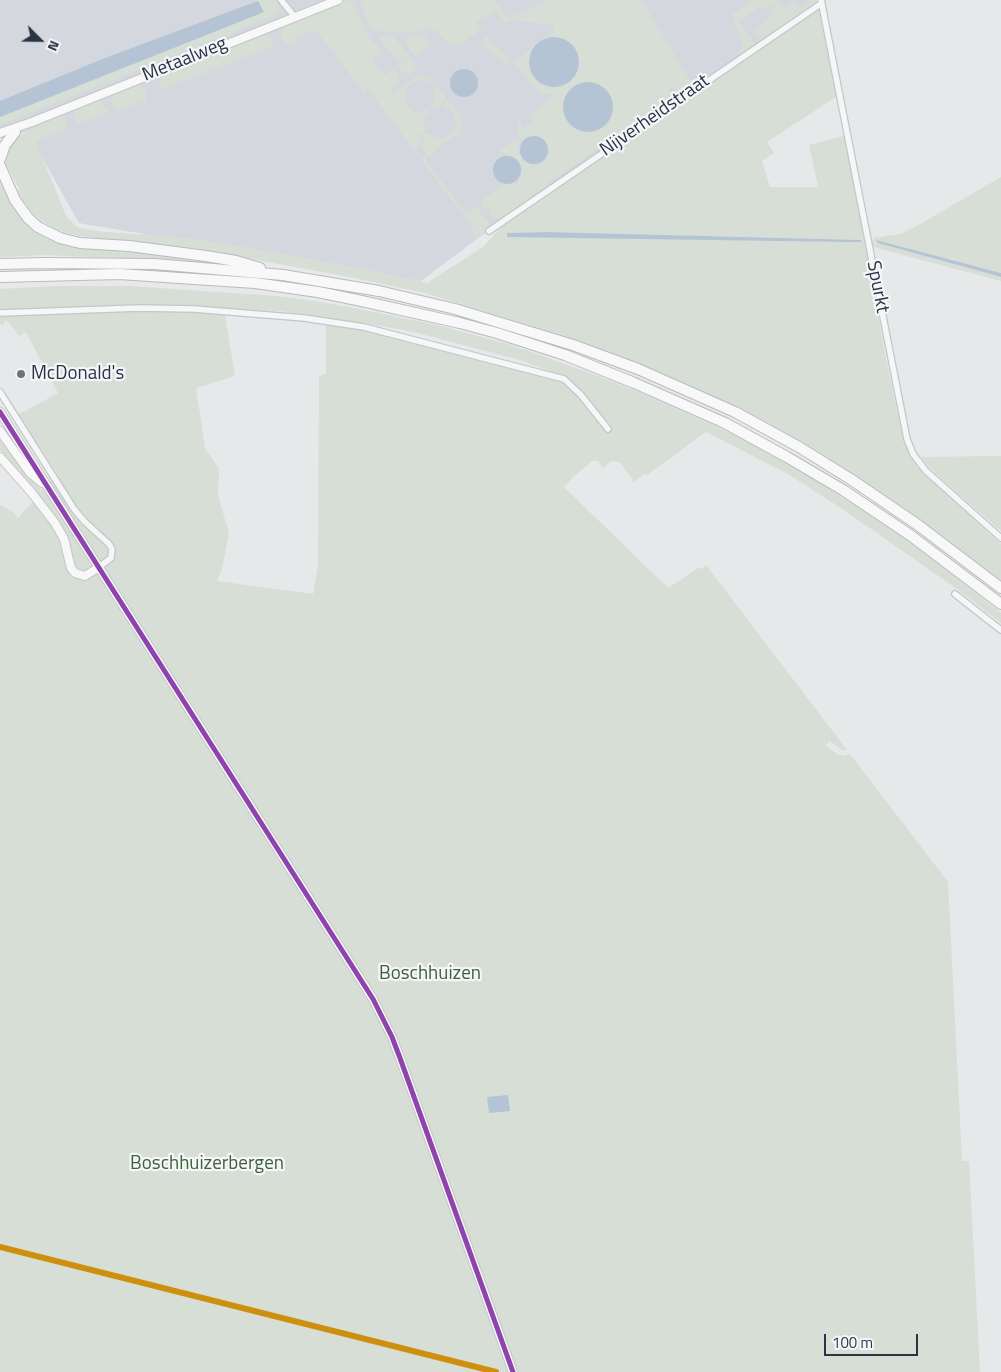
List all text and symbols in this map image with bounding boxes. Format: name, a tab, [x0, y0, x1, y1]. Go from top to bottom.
north arrow	[15, 15, 65, 65]
street label: Metaalweg	[139, 33, 231, 87]
text: N	[43, 37, 66, 55]
street label: Nijverheidstraat	[596, 70, 714, 162]
street label: Spurkt	[861, 259, 893, 315]
place label: McDonald's	[31, 363, 124, 385]
marker: McDonald's	[15, 368, 27, 380]
park label: Boschhuizen	[379, 963, 481, 985]
park label: Boschhuizerbergen	[130, 1153, 284, 1175]
scale bar	[826, 1324, 920, 1356]
text: 100 m	[832, 1331, 873, 1354]

